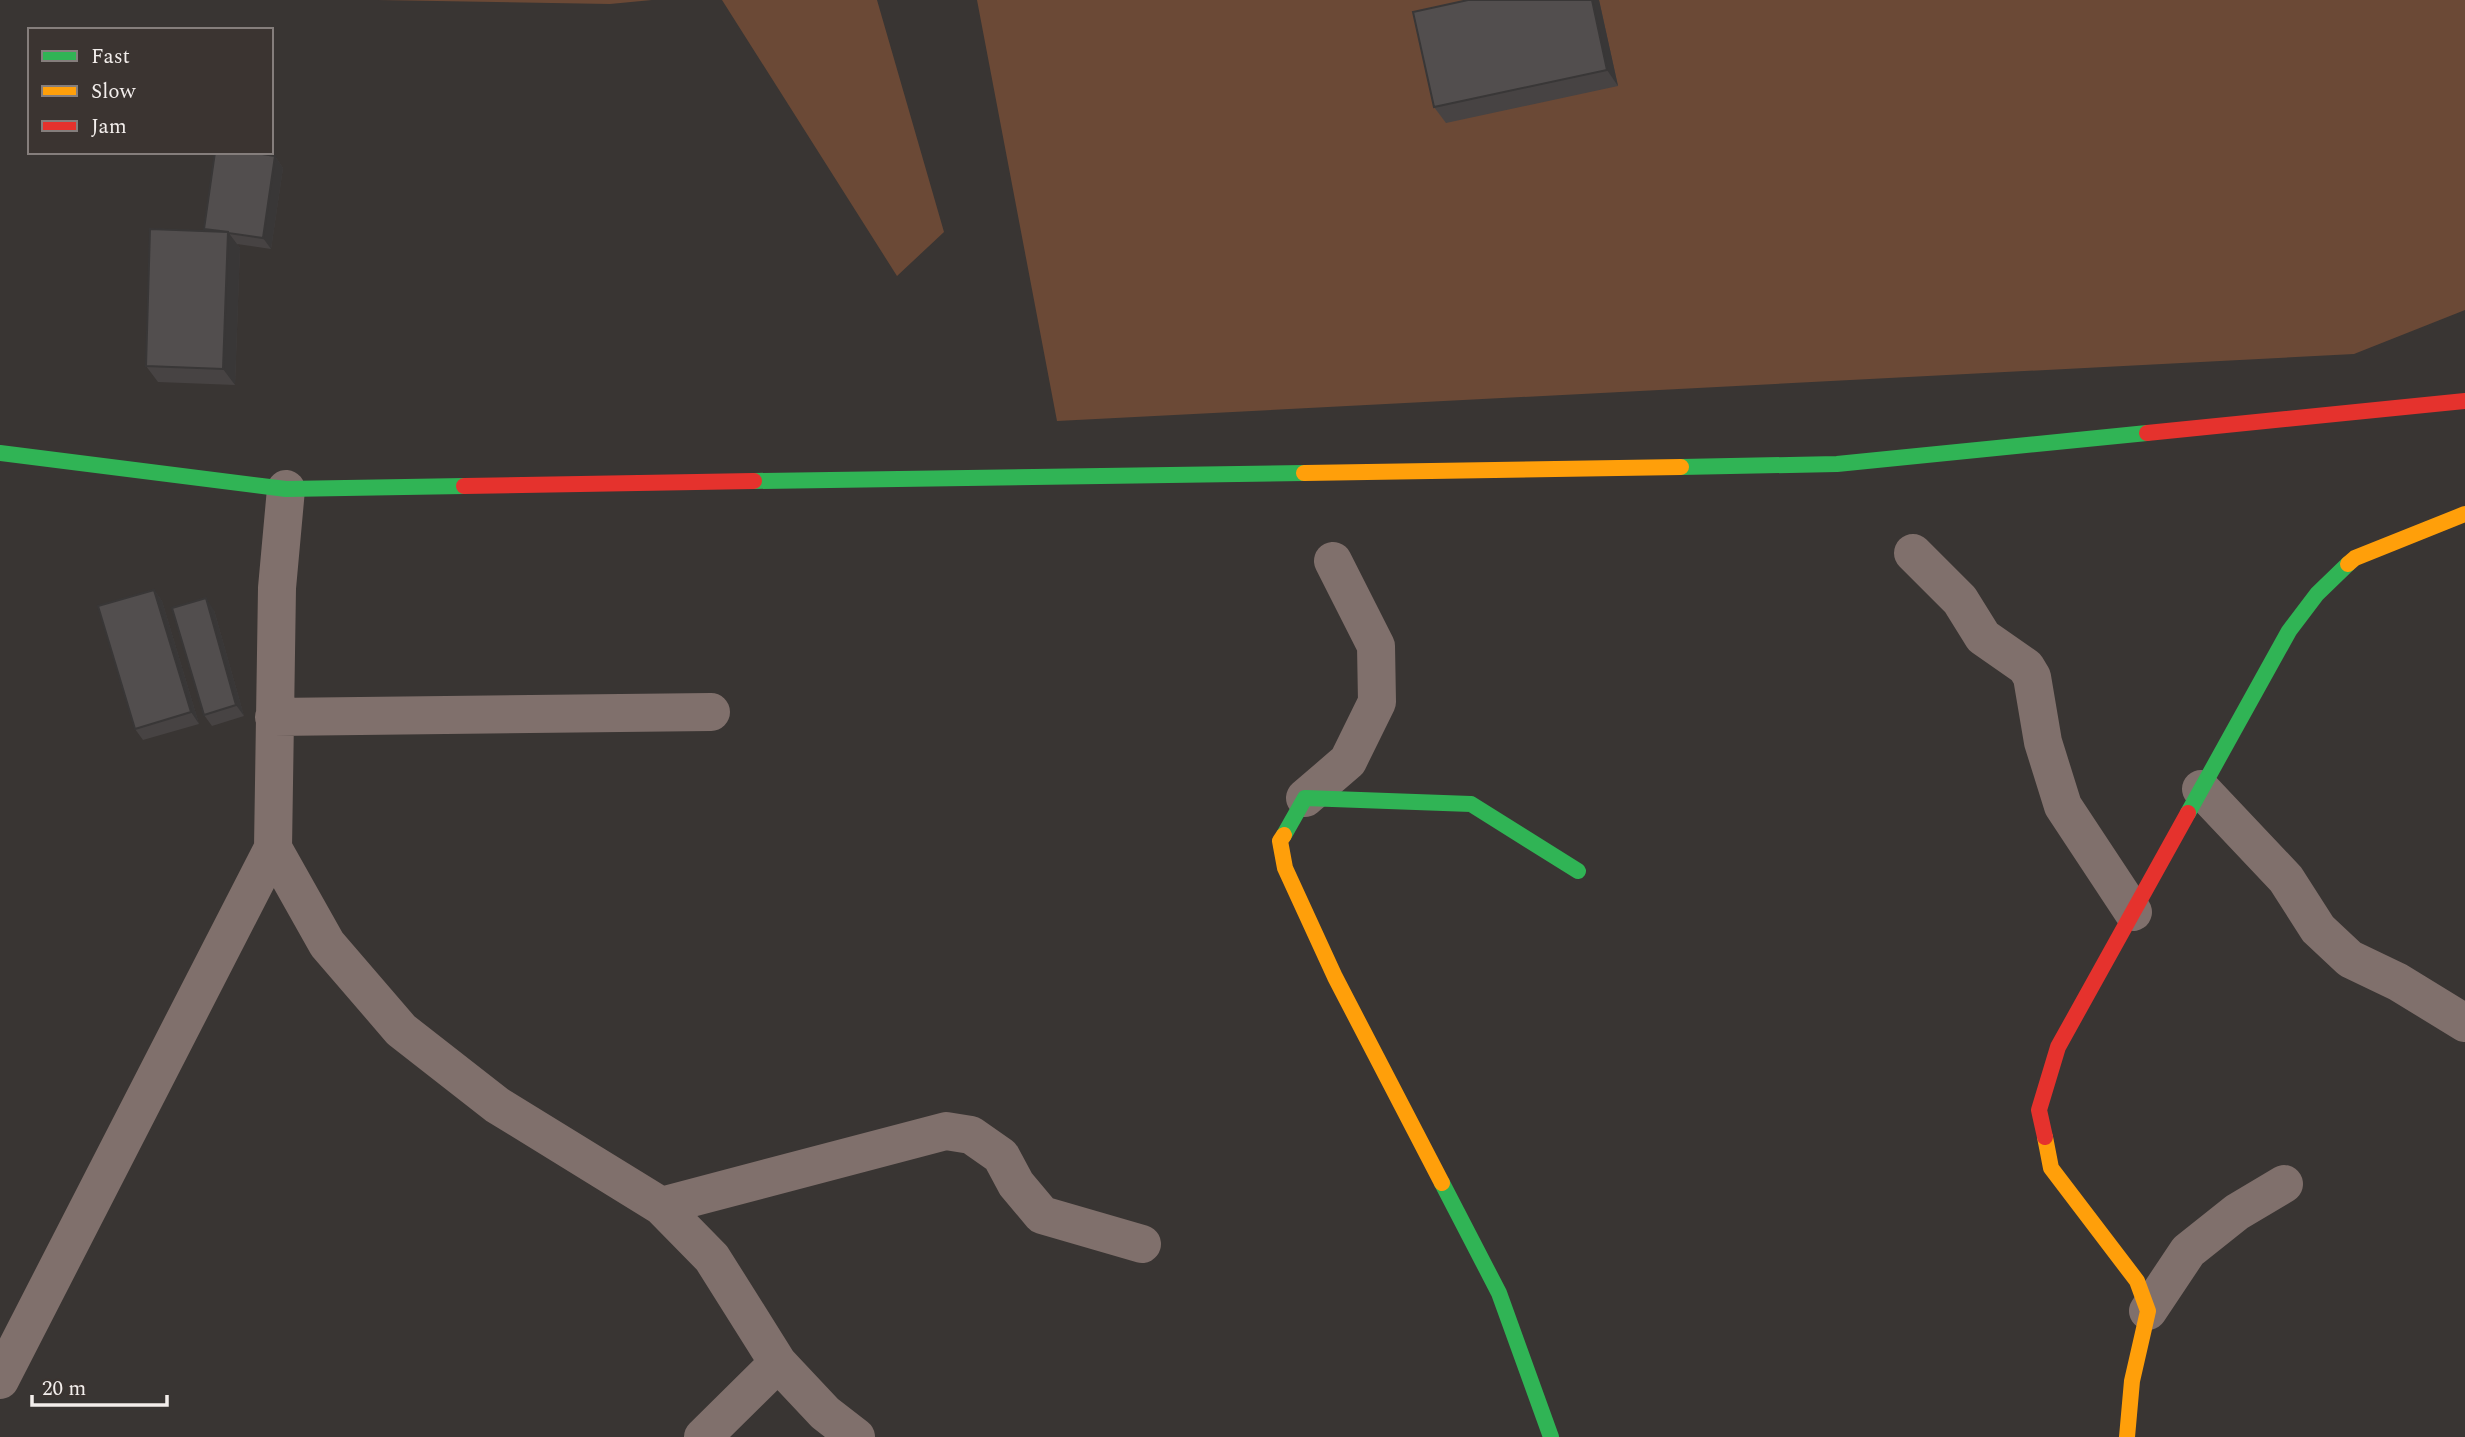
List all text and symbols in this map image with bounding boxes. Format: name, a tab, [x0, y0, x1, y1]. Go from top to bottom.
legend	[28, 28, 273, 154]
text: Fast	[91, 41, 130, 73]
text: Slow	[91, 76, 137, 108]
text: Jam	[91, 111, 127, 143]
scale bar	[32, 1364, 166, 1408]
text: 20 m	[42, 1373, 86, 1405]

